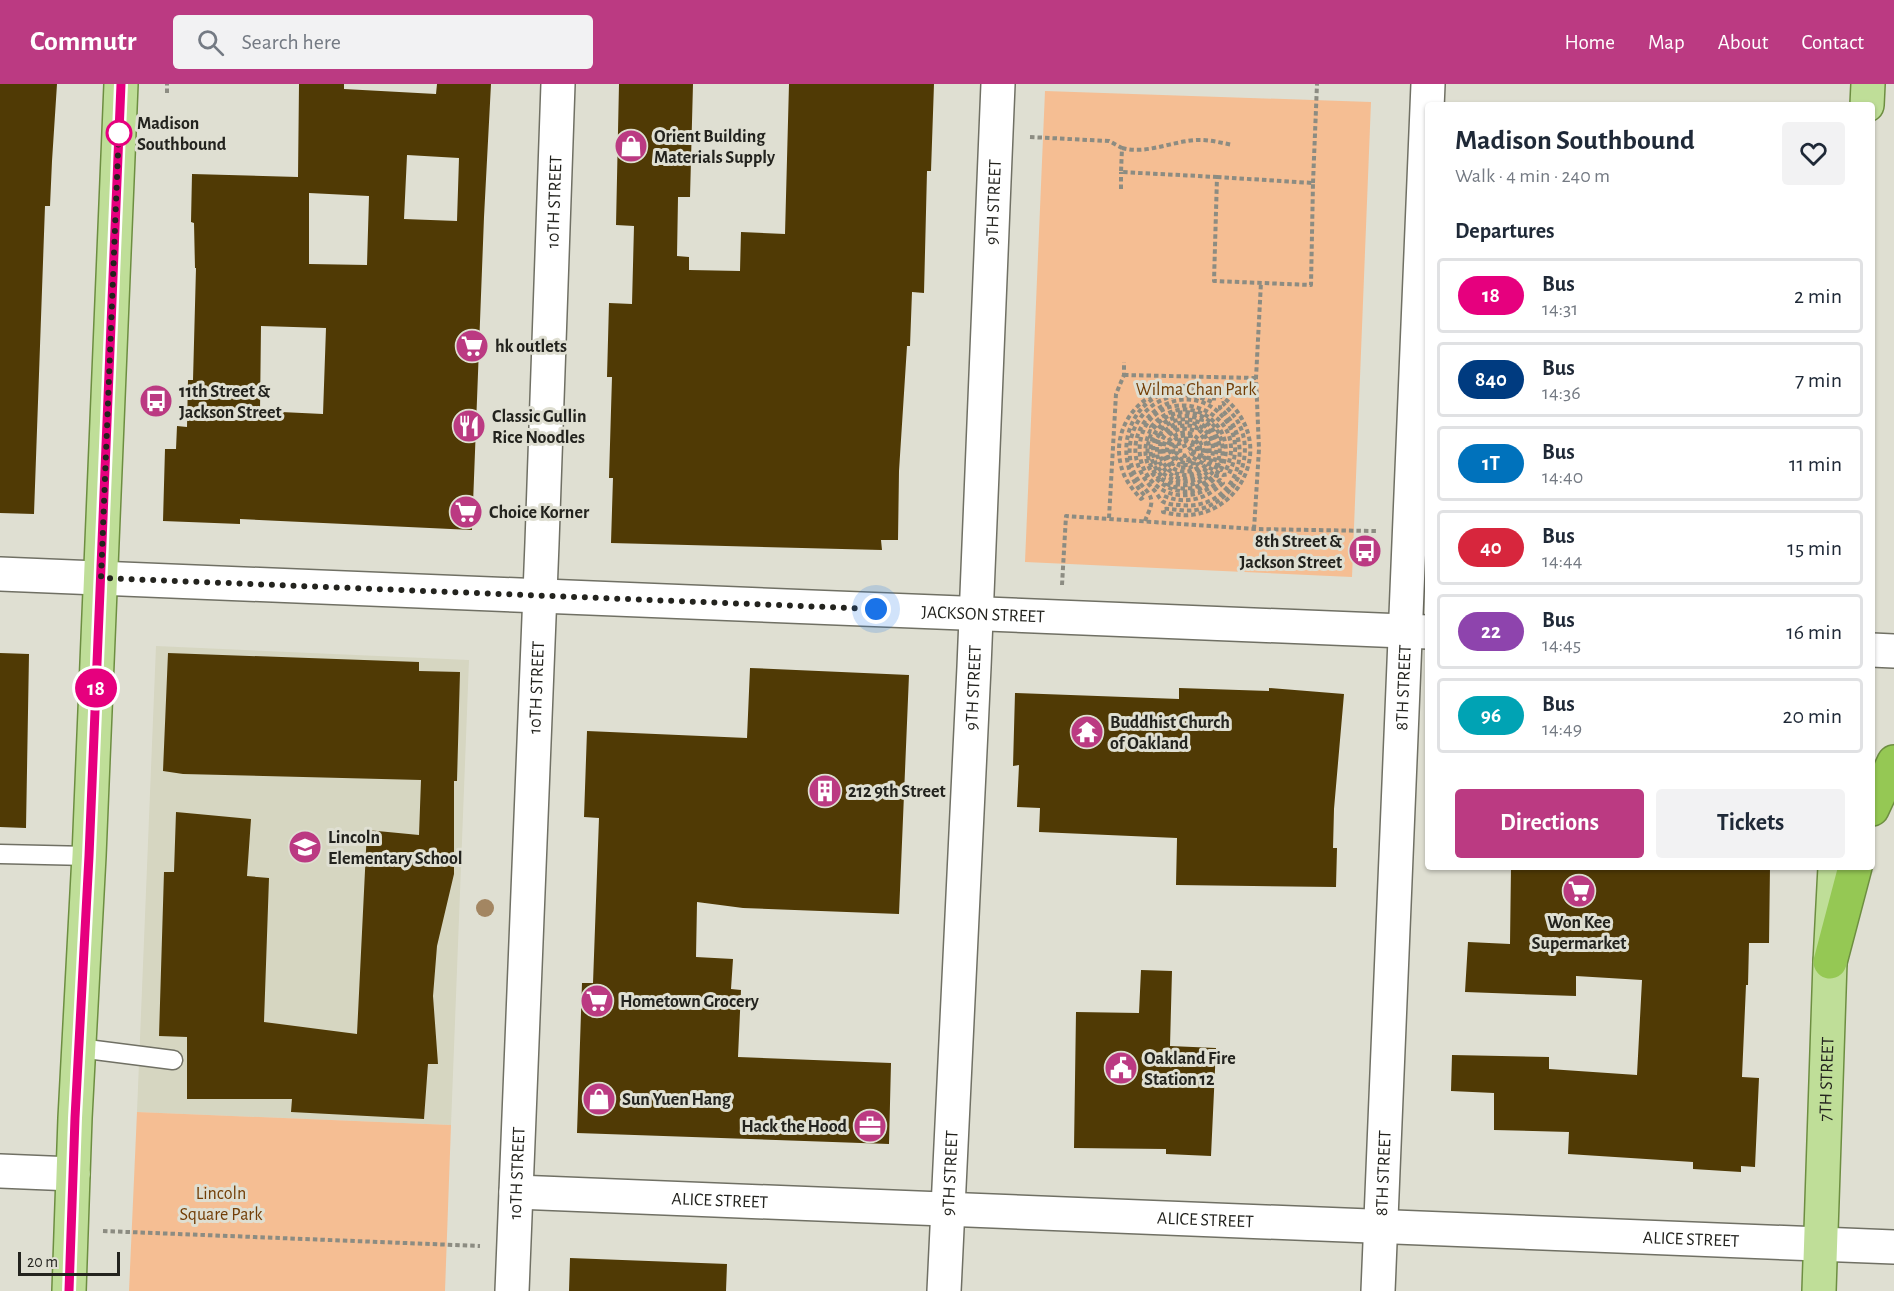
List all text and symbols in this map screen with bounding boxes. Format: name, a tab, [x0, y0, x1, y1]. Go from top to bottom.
search box	[173, 15, 593, 69]
icon: search	[194, 26, 227, 59]
text: Commutr	[30, 28, 137, 56]
text: Search here	[242, 31, 341, 53]
text: Home	[1564, 32, 1615, 53]
text: Map	[1648, 32, 1685, 53]
text: About	[1718, 32, 1768, 53]
text: Contact	[1801, 32, 1864, 53]
place label: Madison Southbound	[137, 115, 227, 154]
marker: Madison Southbound	[106, 120, 132, 146]
button: heart	[1782, 122, 1845, 185]
text: Madison Southbound	[1455, 127, 1695, 155]
shop icon: Orient Building Materials Supply	[613, 128, 649, 164]
place label: Orient Building Materials Supply	[654, 128, 776, 167]
street label: 10TH STREET	[544, 155, 566, 249]
street label: 9TH STREET	[983, 159, 1005, 245]
text: Walk · 4 min · 240 m	[1455, 166, 1610, 186]
text: Departures	[1455, 220, 1555, 242]
text: Bus	[1542, 273, 1575, 295]
text: 18	[1482, 285, 1500, 306]
text: 2 min	[1794, 285, 1842, 307]
text: 14:31	[1542, 299, 1578, 319]
supermarket icon: hk outlets	[454, 328, 490, 364]
place label: hk outlets	[495, 338, 567, 356]
text: Bus	[1542, 357, 1575, 379]
text: 840	[1475, 369, 1507, 390]
text: 7 min	[1795, 369, 1842, 391]
park label: Wilma Chan Park	[1136, 381, 1257, 399]
bus stop icon: 11th Street & Jackson Street	[138, 383, 174, 419]
place label: 11th Street & Jackson Street	[179, 383, 282, 422]
text: 14:36	[1542, 383, 1581, 403]
restaurant icon: Classic Gullin Rice Noodles	[451, 408, 487, 444]
place label: Classic Gullin Rice Noodles	[492, 408, 587, 447]
text: Bus	[1542, 441, 1575, 463]
text: 1T	[1482, 453, 1500, 474]
text: 11 min	[1789, 453, 1842, 475]
text: 14:40	[1542, 467, 1583, 487]
supermarket icon: Choice Korner	[448, 494, 484, 530]
place label: Choice Korner	[489, 504, 590, 522]
text: Bus	[1542, 525, 1575, 547]
place label: 8th Street & Jackson Street	[1240, 533, 1342, 572]
bus stop icon: 8th Street & Jackson Street	[1347, 533, 1383, 569]
text: 40	[1480, 537, 1502, 558]
text: 15 min	[1787, 537, 1842, 559]
text: 14:44	[1542, 551, 1582, 571]
your location	[861, 594, 891, 624]
street label: JACKSON STREET	[921, 603, 1045, 626]
text: Bus	[1542, 609, 1575, 631]
text: 22	[1481, 621, 1501, 642]
text: 16 min	[1786, 621, 1842, 643]
text: 14:45	[1542, 635, 1581, 655]
street label: 10TH STREET	[526, 640, 548, 734]
street label: 9TH STREET	[963, 644, 985, 731]
street label: 8TH STREET	[1393, 644, 1415, 731]
line badge: 18	[69, 668, 123, 708]
text: 18	[87, 678, 105, 699]
text: Bus	[1542, 693, 1575, 715]
text: 96	[1481, 705, 1501, 726]
text: 20 min	[1782, 705, 1842, 727]
temple icon: Buddhist Church of Oakland	[1069, 714, 1105, 750]
place label: Buddhist Church of Oakland	[1110, 714, 1230, 753]
text: 14:49	[1542, 719, 1582, 739]
building icon: 212 9th Street	[807, 773, 843, 809]
place label: 212 9th Street	[848, 783, 946, 801]
button: Directions	[1455, 789, 1644, 858]
button: Tickets	[1656, 789, 1845, 858]
school or university icon: Lincoln Elementary School	[287, 829, 323, 865]
place label: Lincoln Elementary School	[328, 829, 463, 868]
supermarket icon: Won Kee Supermarket	[1561, 873, 1597, 909]
place label: Won Kee Supermarket	[1532, 914, 1626, 953]
supermarket icon: Hometown Grocery	[579, 983, 615, 1019]
place label: Hometown Grocery	[620, 993, 760, 1011]
street label: 7TH STREET	[1817, 1036, 1838, 1122]
public building icon: Oakland Fire Station 12	[1103, 1050, 1139, 1086]
place label: Oakland Fire Station 12	[1144, 1050, 1236, 1089]
shop icon: Sun Yuen Hang	[581, 1081, 617, 1117]
place label: Sun Yuen Hang	[622, 1091, 732, 1109]
office icon: Hack the Hood	[852, 1108, 888, 1144]
place label: Hack the Hood	[741, 1118, 848, 1136]
street label: 10TH STREET	[507, 1126, 529, 1220]
street label: 9TH STREET	[940, 1130, 962, 1216]
street label: 8TH STREET	[1373, 1130, 1395, 1216]
park label: Lincoln Square Park	[180, 1185, 263, 1224]
street label: ALICE STREET	[671, 1190, 769, 1212]
street label: ALICE STREET	[1157, 1210, 1254, 1231]
street label: ALICE STREET	[1642, 1229, 1740, 1251]
scale bar	[18, 1249, 120, 1276]
text: 20 m	[27, 1254, 58, 1270]

